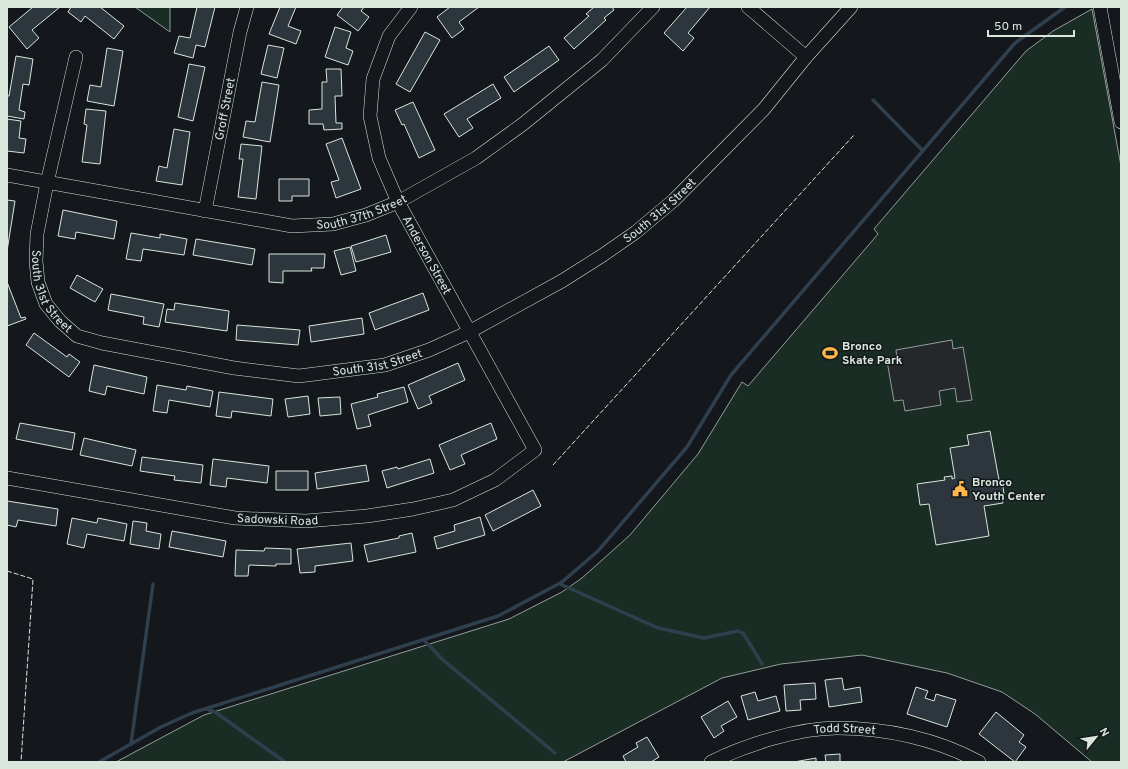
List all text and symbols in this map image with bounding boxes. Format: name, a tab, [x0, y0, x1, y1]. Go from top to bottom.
scale bar	[988, 12, 1074, 38]
text: 50 m	[994, 19, 1022, 35]
street label: Groff Street	[212, 76, 240, 142]
street label: South 31st Street	[620, 175, 700, 247]
street label: South 37th Street	[316, 192, 410, 234]
street label: Anderson Street	[398, 213, 454, 298]
street label: South 31st Street	[27, 250, 75, 337]
place label: Bronco Skate Park	[842, 339, 903, 369]
sports icon: Bronco Skate Park	[821, 344, 839, 362]
street label: South 31st Street	[332, 346, 425, 381]
place label: Bronco Youth Center	[972, 475, 1045, 505]
public building icon: Bronco Youth Center	[951, 480, 969, 498]
street label: Sadowski Road	[236, 511, 319, 530]
north arrow	[1076, 717, 1116, 757]
street label: Todd Street	[813, 721, 876, 739]
text: N	[1096, 726, 1112, 739]

